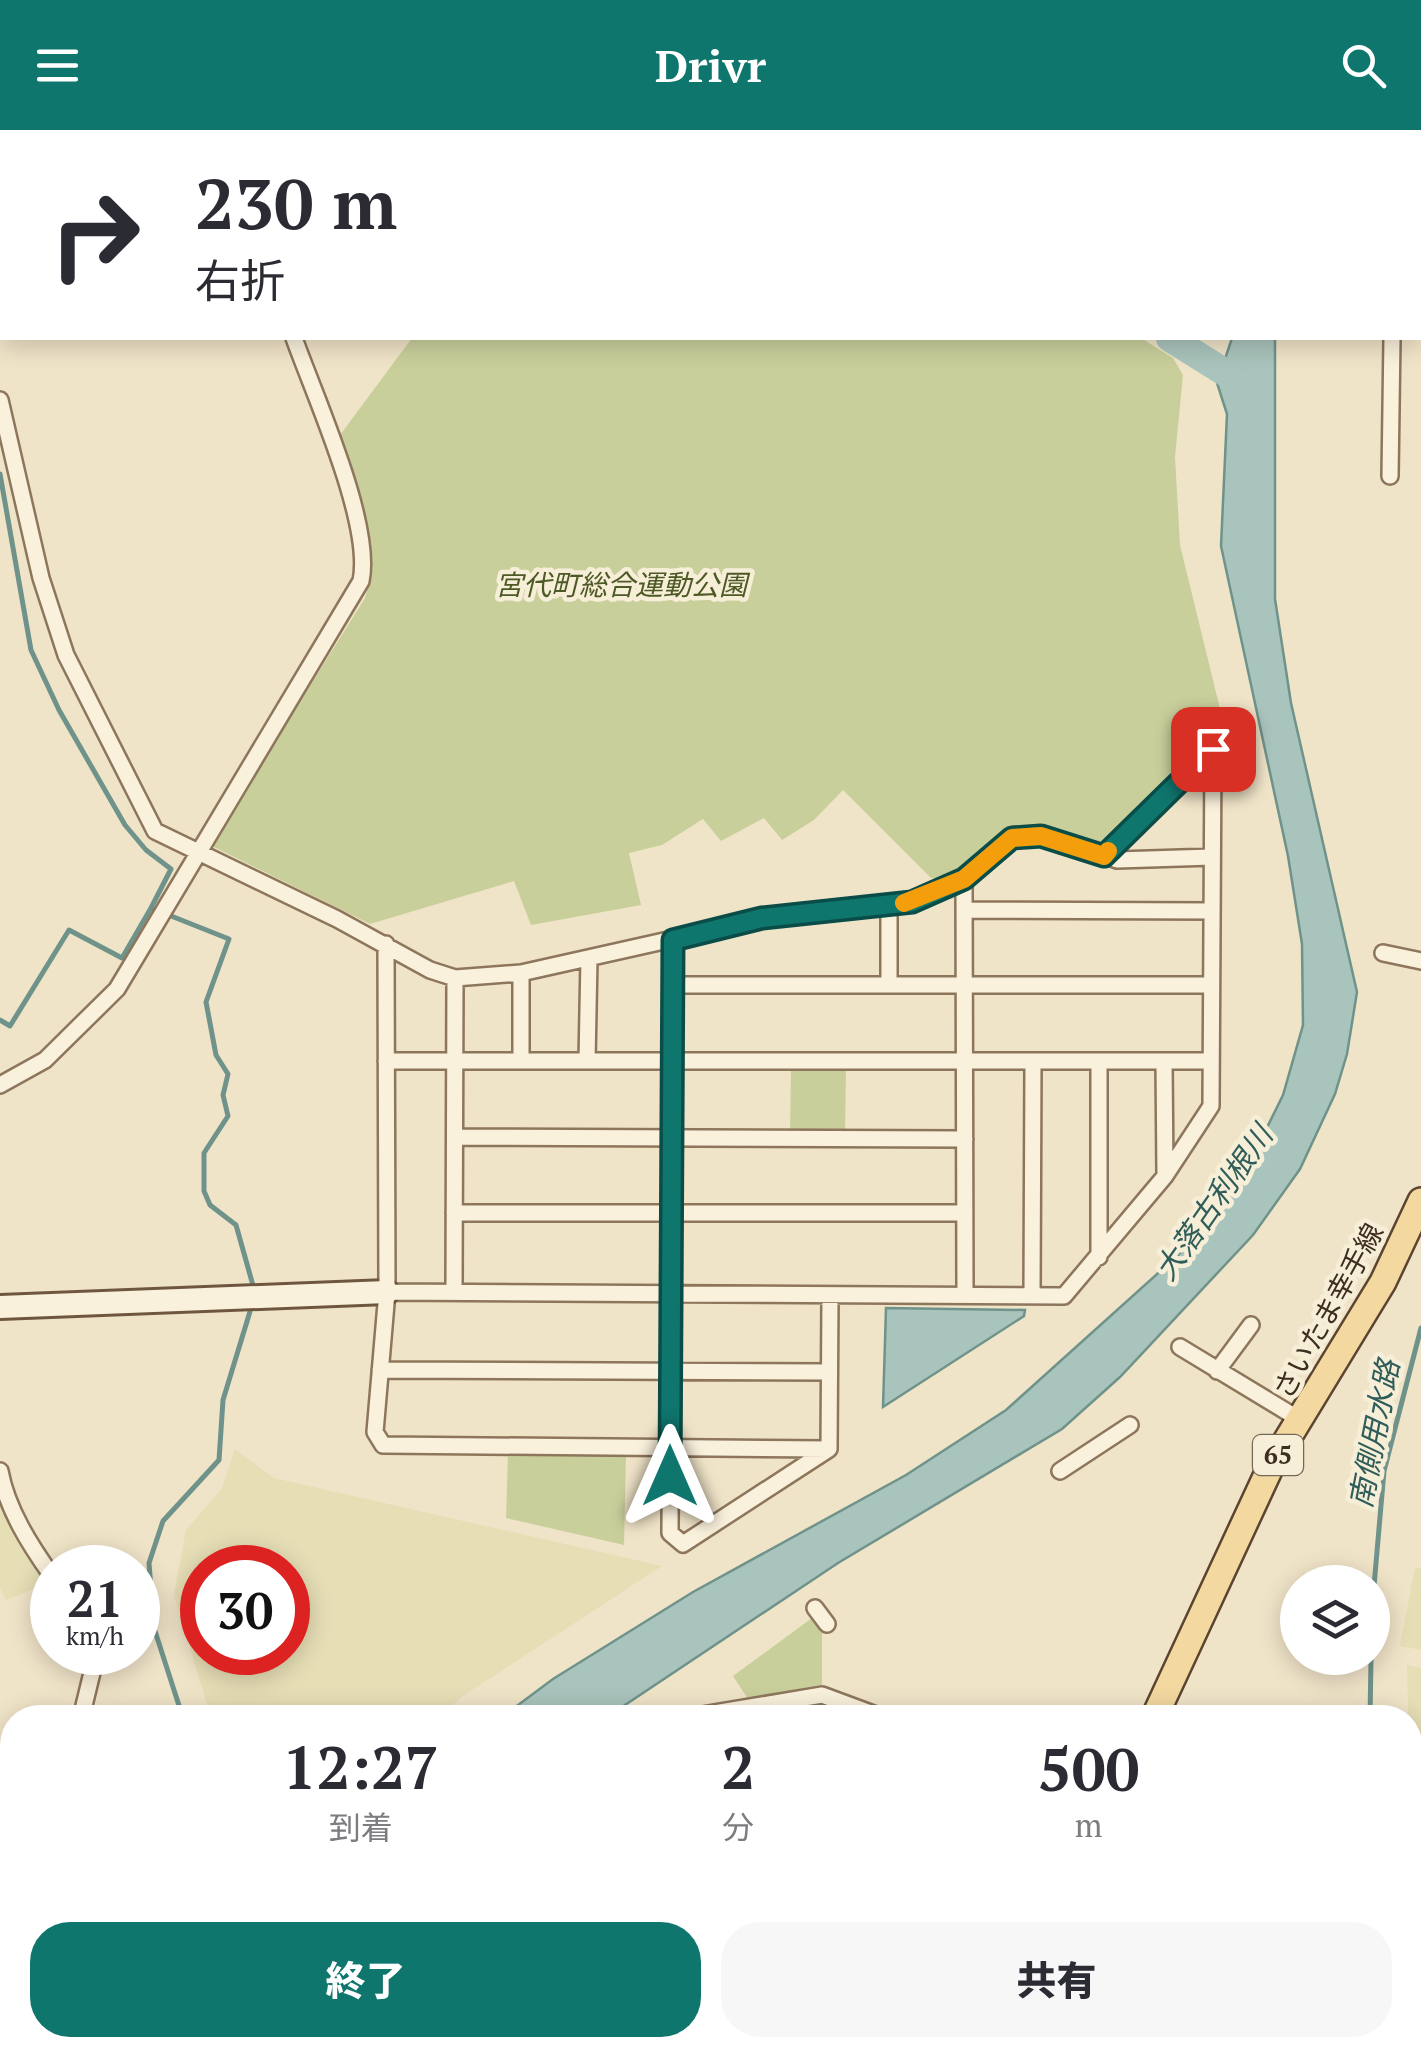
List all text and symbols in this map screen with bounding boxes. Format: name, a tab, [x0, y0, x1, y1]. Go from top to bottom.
text: Drivr	[655, 35, 766, 95]
icon: menu	[30, 38, 85, 93]
icon: search	[1336, 38, 1391, 93]
text: 230 m	[195, 156, 397, 249]
icon: right	[30, 170, 160, 300]
text: 右折	[195, 250, 285, 310]
park label: 宮代町総合運動公園	[495, 566, 751, 603]
pin	[1171, 707, 1256, 792]
icon: arrive	[1186, 722, 1241, 777]
water label: 大落古利根川	[1145, 1115, 1283, 1288]
street label: さいたま幸手線	[1264, 1216, 1391, 1405]
water label: 南側用水路	[1340, 1353, 1409, 1511]
position arrow	[618, 1424, 722, 1528]
road number: 65	[1253, 1435, 1303, 1475]
speed limit sign: 30	[180, 1545, 310, 1675]
text: 21	[67, 1565, 123, 1631]
map controls	[1280, 1565, 1390, 1675]
button: layers	[1280, 1565, 1390, 1675]
text: km/h	[66, 1619, 124, 1652]
text: 12:27	[283, 1727, 439, 1806]
text: 2	[721, 1727, 755, 1806]
text: 500	[1038, 1729, 1139, 1808]
text: m	[1075, 1804, 1102, 1846]
text: 到着	[329, 1806, 393, 1848]
text: 分	[722, 1806, 754, 1848]
button: 終了	[30, 1922, 701, 2037]
button: 共有	[721, 1922, 1392, 2037]

